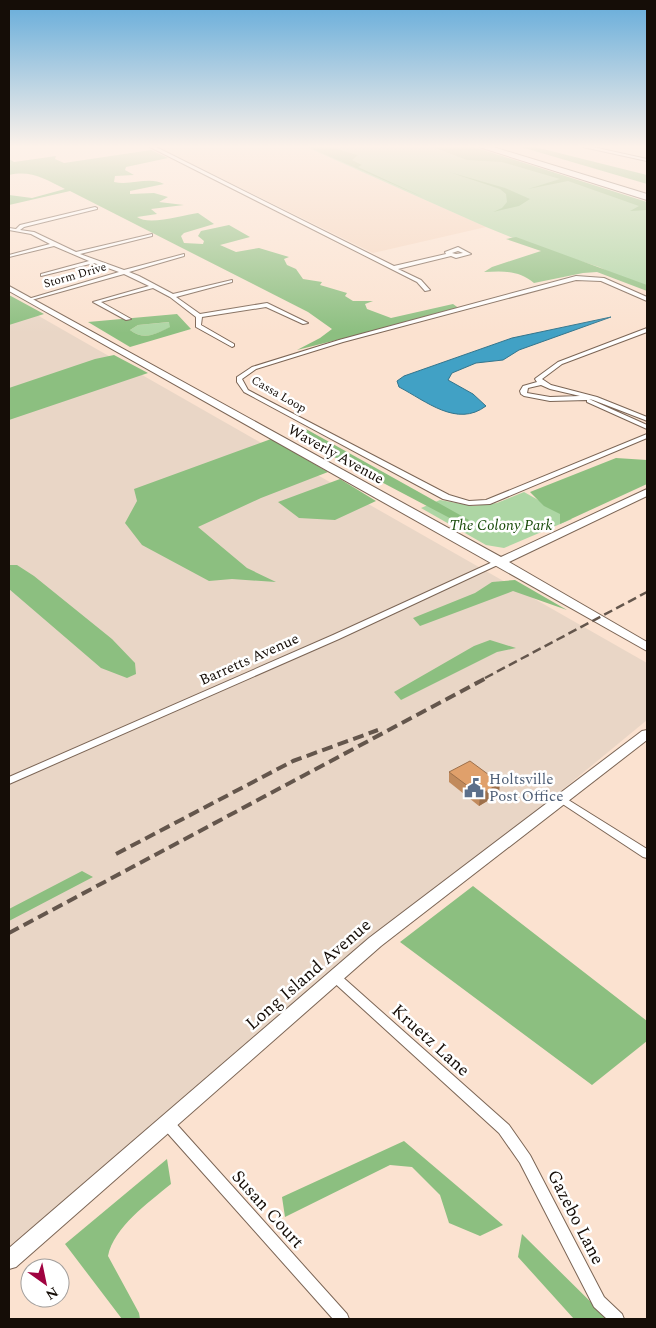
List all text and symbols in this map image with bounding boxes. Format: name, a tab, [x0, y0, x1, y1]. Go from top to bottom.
street label: Storm Drive	[41, 257, 109, 294]
street label: Cassa Loop	[248, 371, 310, 418]
street label: Waverly Avenue	[283, 418, 388, 490]
park label: The Colony Park	[449, 514, 553, 537]
street label: Barretts Avenue	[196, 627, 303, 692]
place label: Holtsville Post Office	[489, 768, 563, 808]
public building icon: Holtsville Post Office	[463, 777, 485, 799]
street label: Long Island Avenue	[239, 912, 377, 1037]
street label: Kruetz Lane	[385, 998, 476, 1083]
street label: Susan Court	[225, 1164, 310, 1255]
street label: Gazebo Lane	[540, 1165, 611, 1269]
north arrow	[20, 1258, 70, 1308]
text: N	[41, 1282, 62, 1305]

